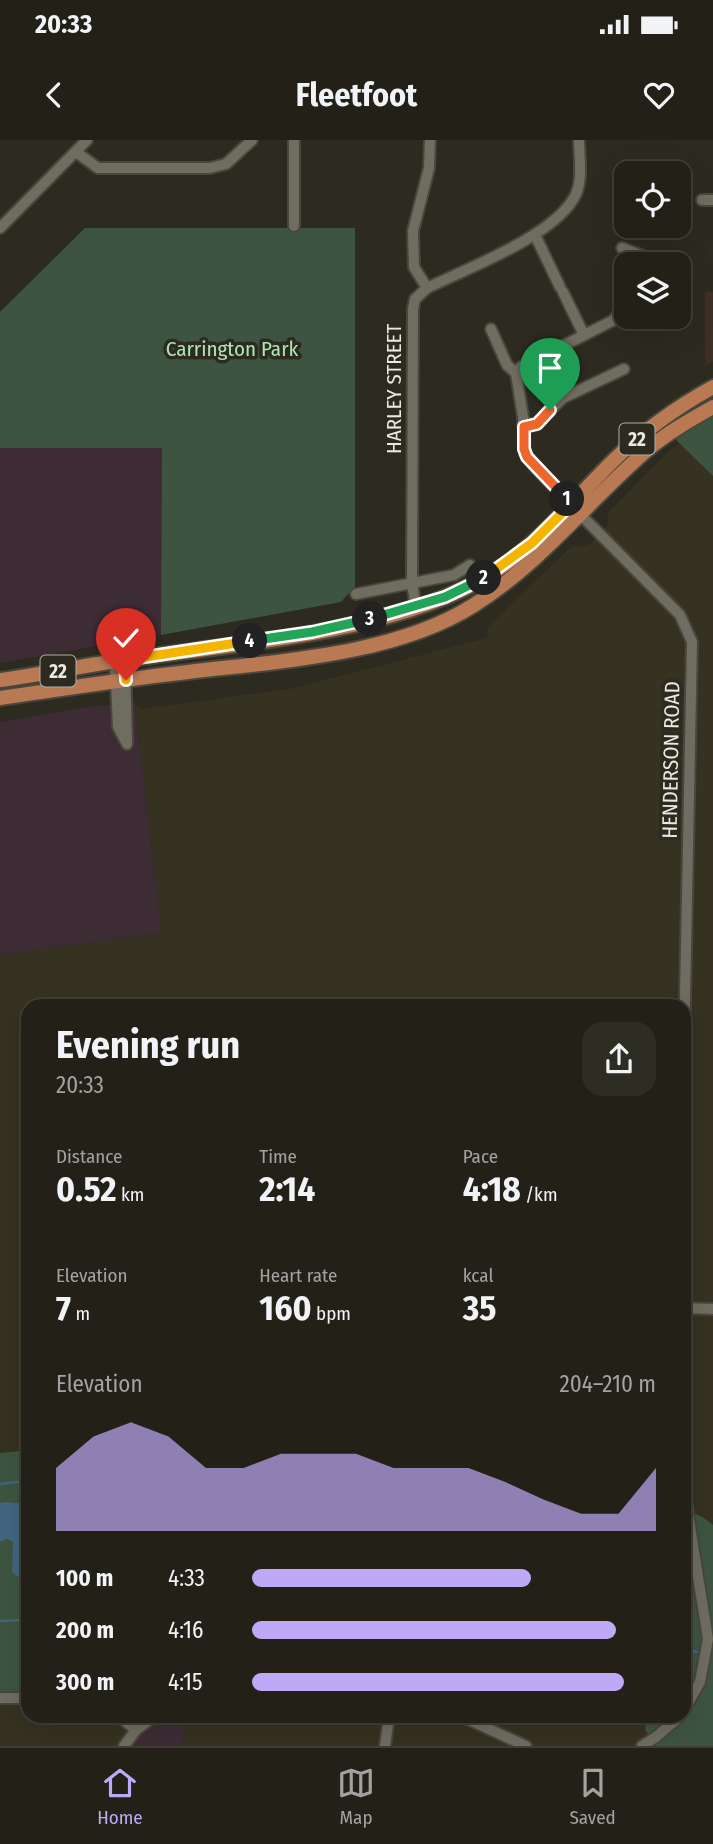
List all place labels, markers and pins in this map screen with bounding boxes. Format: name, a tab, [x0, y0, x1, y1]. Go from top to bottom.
pin	[520, 338, 580, 410]
pin: 1	[550, 482, 584, 516]
pin: 2	[466, 560, 502, 596]
pin: 3	[352, 602, 388, 636]
pin	[96, 608, 156, 680]
pin: 4	[232, 624, 268, 658]

